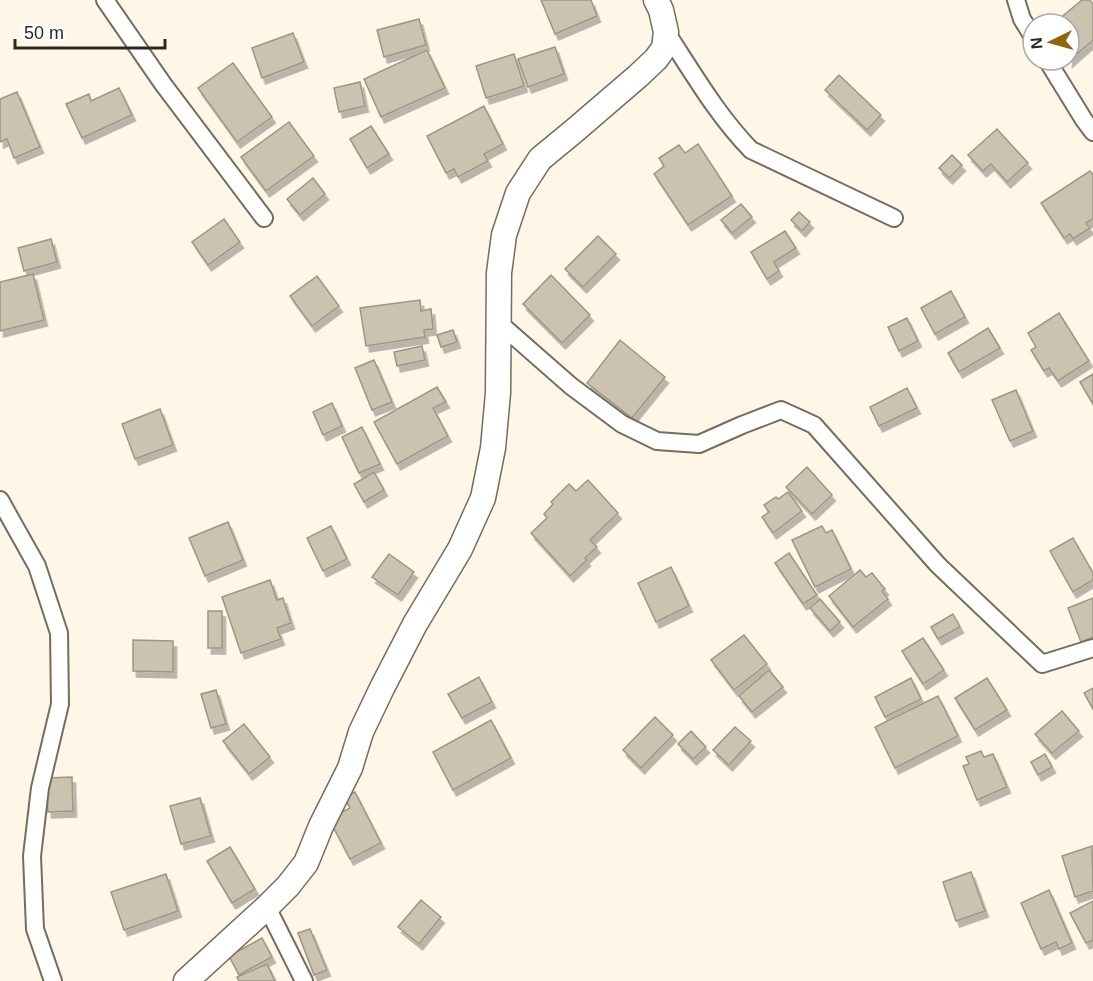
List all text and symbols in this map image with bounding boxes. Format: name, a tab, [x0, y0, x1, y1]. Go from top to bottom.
scale bar	[15, 12, 165, 50]
north arrow	[1021, 12, 1081, 72]
text: 50 m	[24, 23, 64, 43]
text: N	[1028, 37, 1046, 50]

